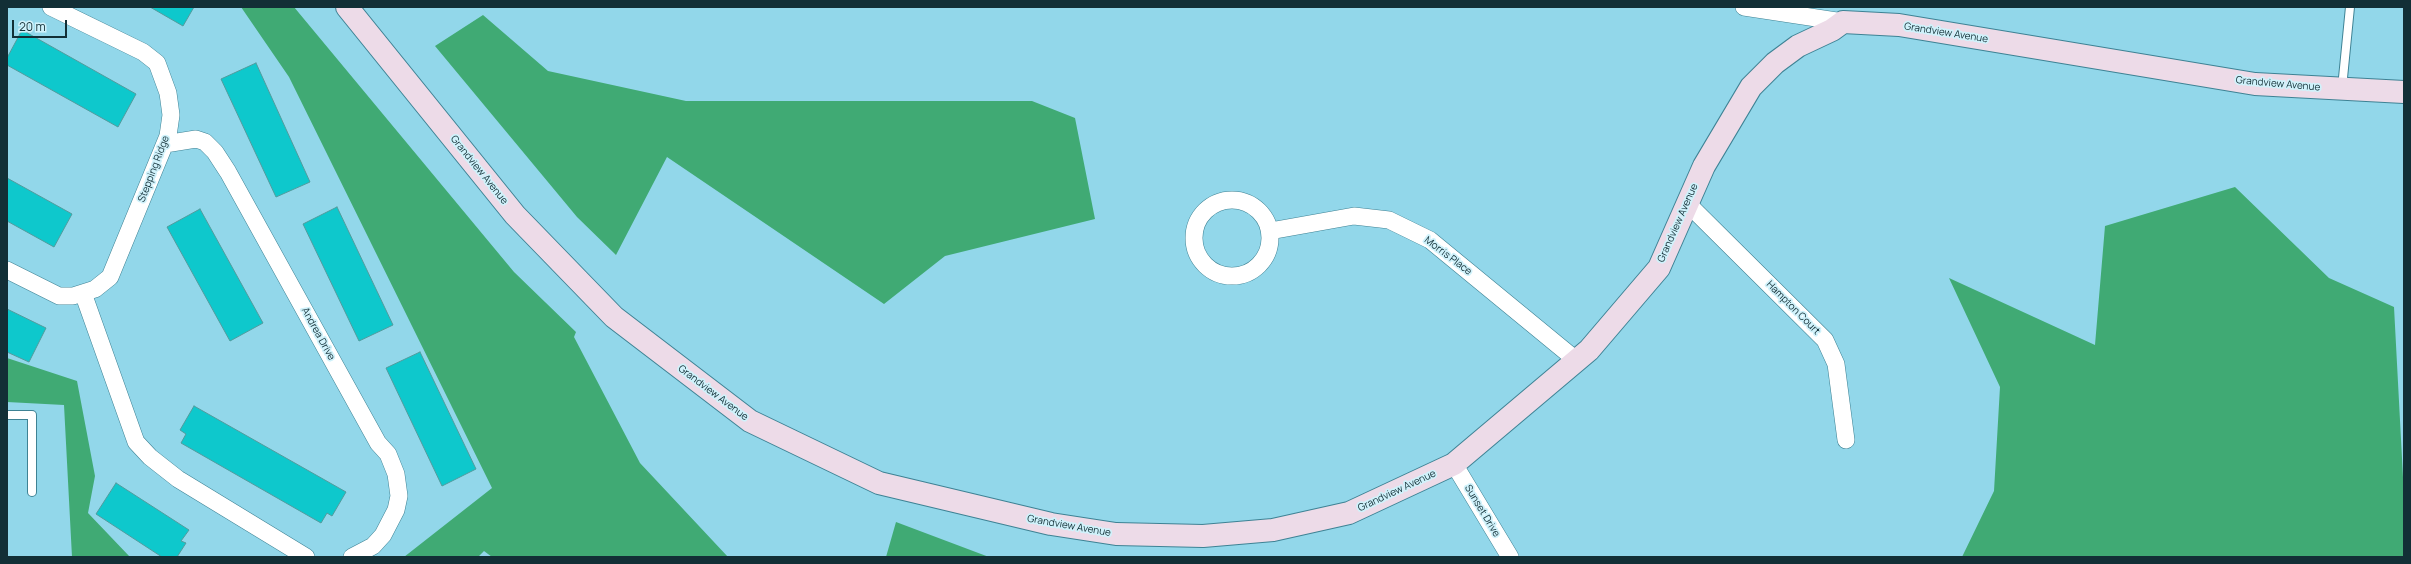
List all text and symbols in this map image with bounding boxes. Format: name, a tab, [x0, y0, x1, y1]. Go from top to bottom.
scale bar	[14, 12, 69, 38]
text: 20 m	[19, 18, 46, 35]
street label: Grandview Avenue	[1903, 20, 1989, 46]
street label: Grandview Avenue	[2235, 74, 2321, 94]
street label: Grandview Avenue	[448, 133, 510, 207]
street label: Stepping Ridge	[136, 134, 172, 204]
street label: Grandview Avenue	[1655, 182, 1701, 264]
street label: Morris Place	[1422, 234, 1474, 278]
street label: Hampton Court	[1764, 279, 1822, 337]
street label: Andrea Drive	[299, 306, 337, 362]
street label: Grandview Avenue	[676, 363, 750, 423]
street label: Grandview Avenue	[1356, 468, 1438, 514]
street label: Sunset Drive	[1462, 483, 1502, 539]
street label: Grandview Avenue	[1026, 513, 1112, 539]

